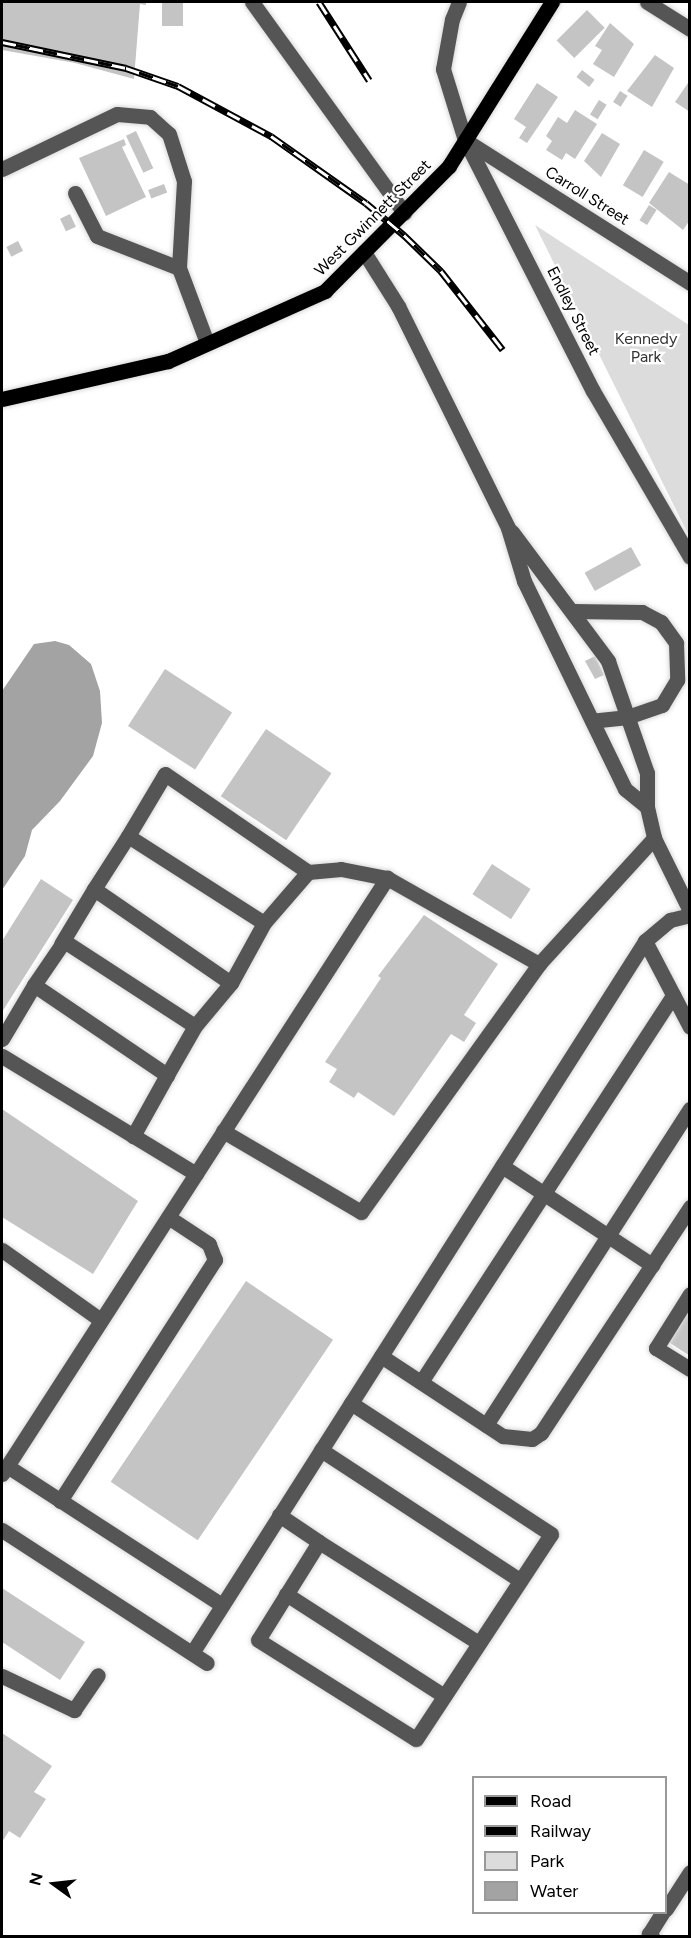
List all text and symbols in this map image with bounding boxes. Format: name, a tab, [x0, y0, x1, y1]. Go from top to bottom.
street label: West Gwinnett Street	[311, 156, 435, 280]
street label: Carroll Street	[541, 163, 633, 229]
street label: Endley Street	[542, 263, 604, 359]
park label: Kennedy Park	[615, 329, 677, 367]
legend	[472, 1776, 667, 1914]
text: Road	[530, 1790, 571, 1812]
text: Railway	[530, 1820, 591, 1842]
text: Park	[530, 1850, 564, 1872]
north arrow	[24, 1854, 84, 1914]
text: N	[25, 1871, 47, 1888]
text: Water	[530, 1880, 578, 1902]

